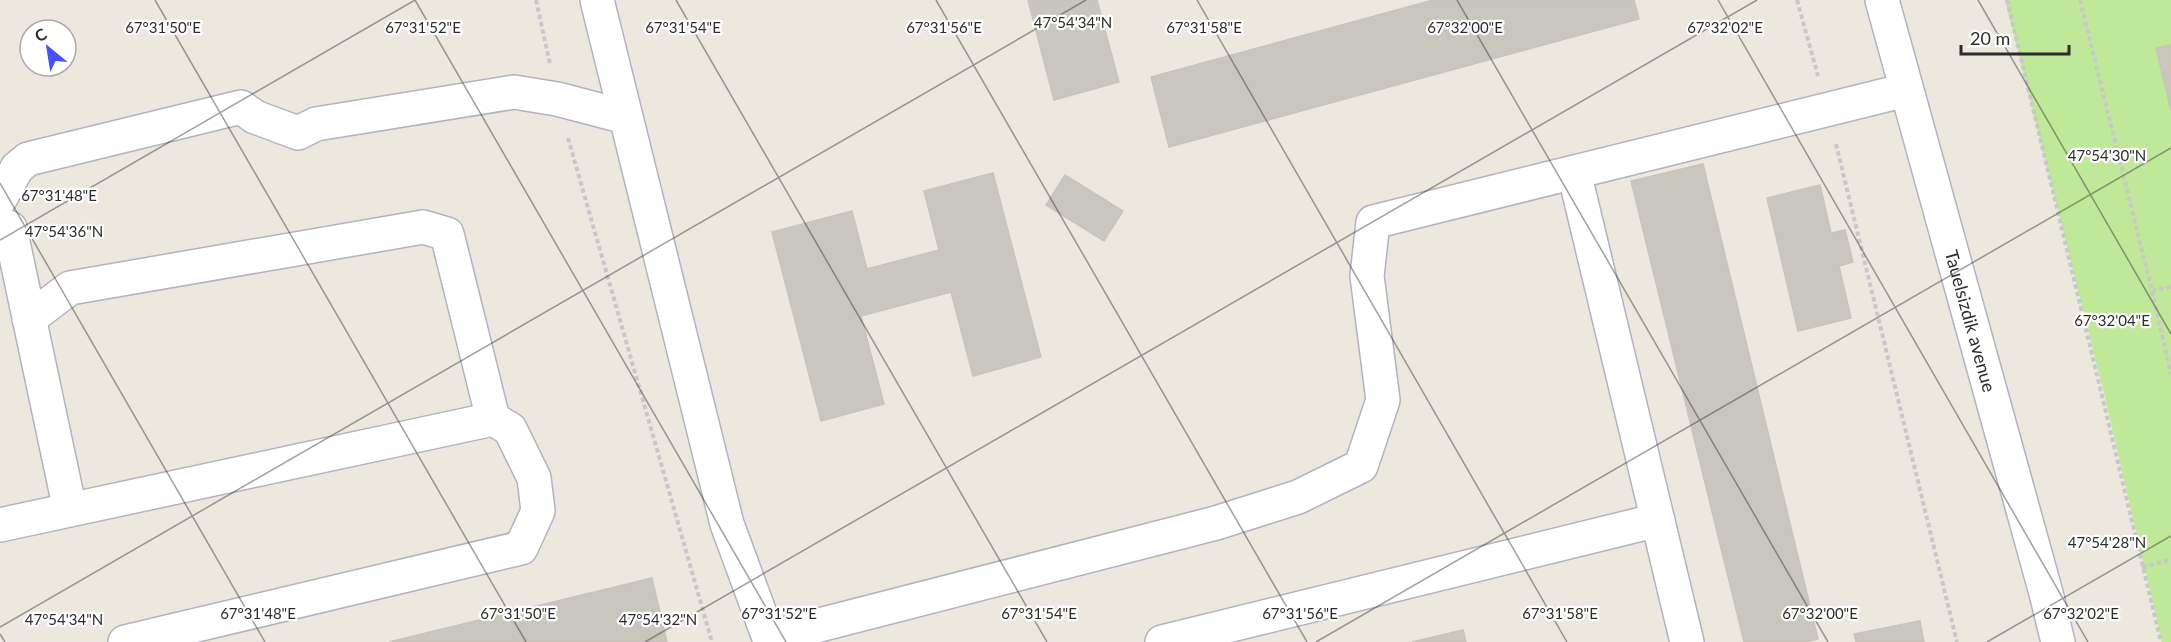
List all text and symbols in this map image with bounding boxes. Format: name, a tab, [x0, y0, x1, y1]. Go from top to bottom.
text: 47°54'34"N	[1034, 13, 1112, 31]
north arrow	[18, 18, 78, 78]
text: 67°31'50"E	[125, 18, 201, 36]
text: 67°31'52"E	[385, 18, 461, 36]
text: 67°31'54"E	[645, 18, 721, 36]
text: 67°31'56"E	[906, 18, 982, 36]
text: 67°31'58"E	[1166, 18, 1242, 36]
text: 67°32'00"E	[1427, 18, 1503, 36]
text: 67°32'02"E	[1687, 18, 1763, 36]
scale bar	[1961, 18, 2069, 56]
text: С	[31, 23, 50, 45]
text: 20 m	[1970, 27, 2010, 49]
text: 47°54'30"N	[2068, 146, 2146, 164]
text: 67°31'48"E	[21, 186, 97, 204]
text: 47°54'36"N	[25, 222, 103, 240]
street label: Tauelsizdik avenue	[1941, 247, 2001, 395]
text: 67°32'04"E	[2074, 311, 2150, 329]
text: 47°54'28"N	[2068, 533, 2146, 551]
text: 67°31'48"E	[220, 604, 296, 622]
text: 67°31'50"E	[480, 604, 556, 622]
text: 67°31'52"E	[741, 604, 817, 622]
text: 67°31'54"E	[1001, 604, 1077, 622]
text: 67°31'56"E	[1262, 604, 1338, 622]
text: 67°31'58"E	[1522, 604, 1598, 622]
text: 67°32'00"E	[1782, 604, 1858, 622]
text: 67°32'02"E	[2043, 604, 2119, 622]
text: 47°54'34"N	[25, 610, 103, 628]
text: 47°54'32"N	[619, 610, 697, 628]

